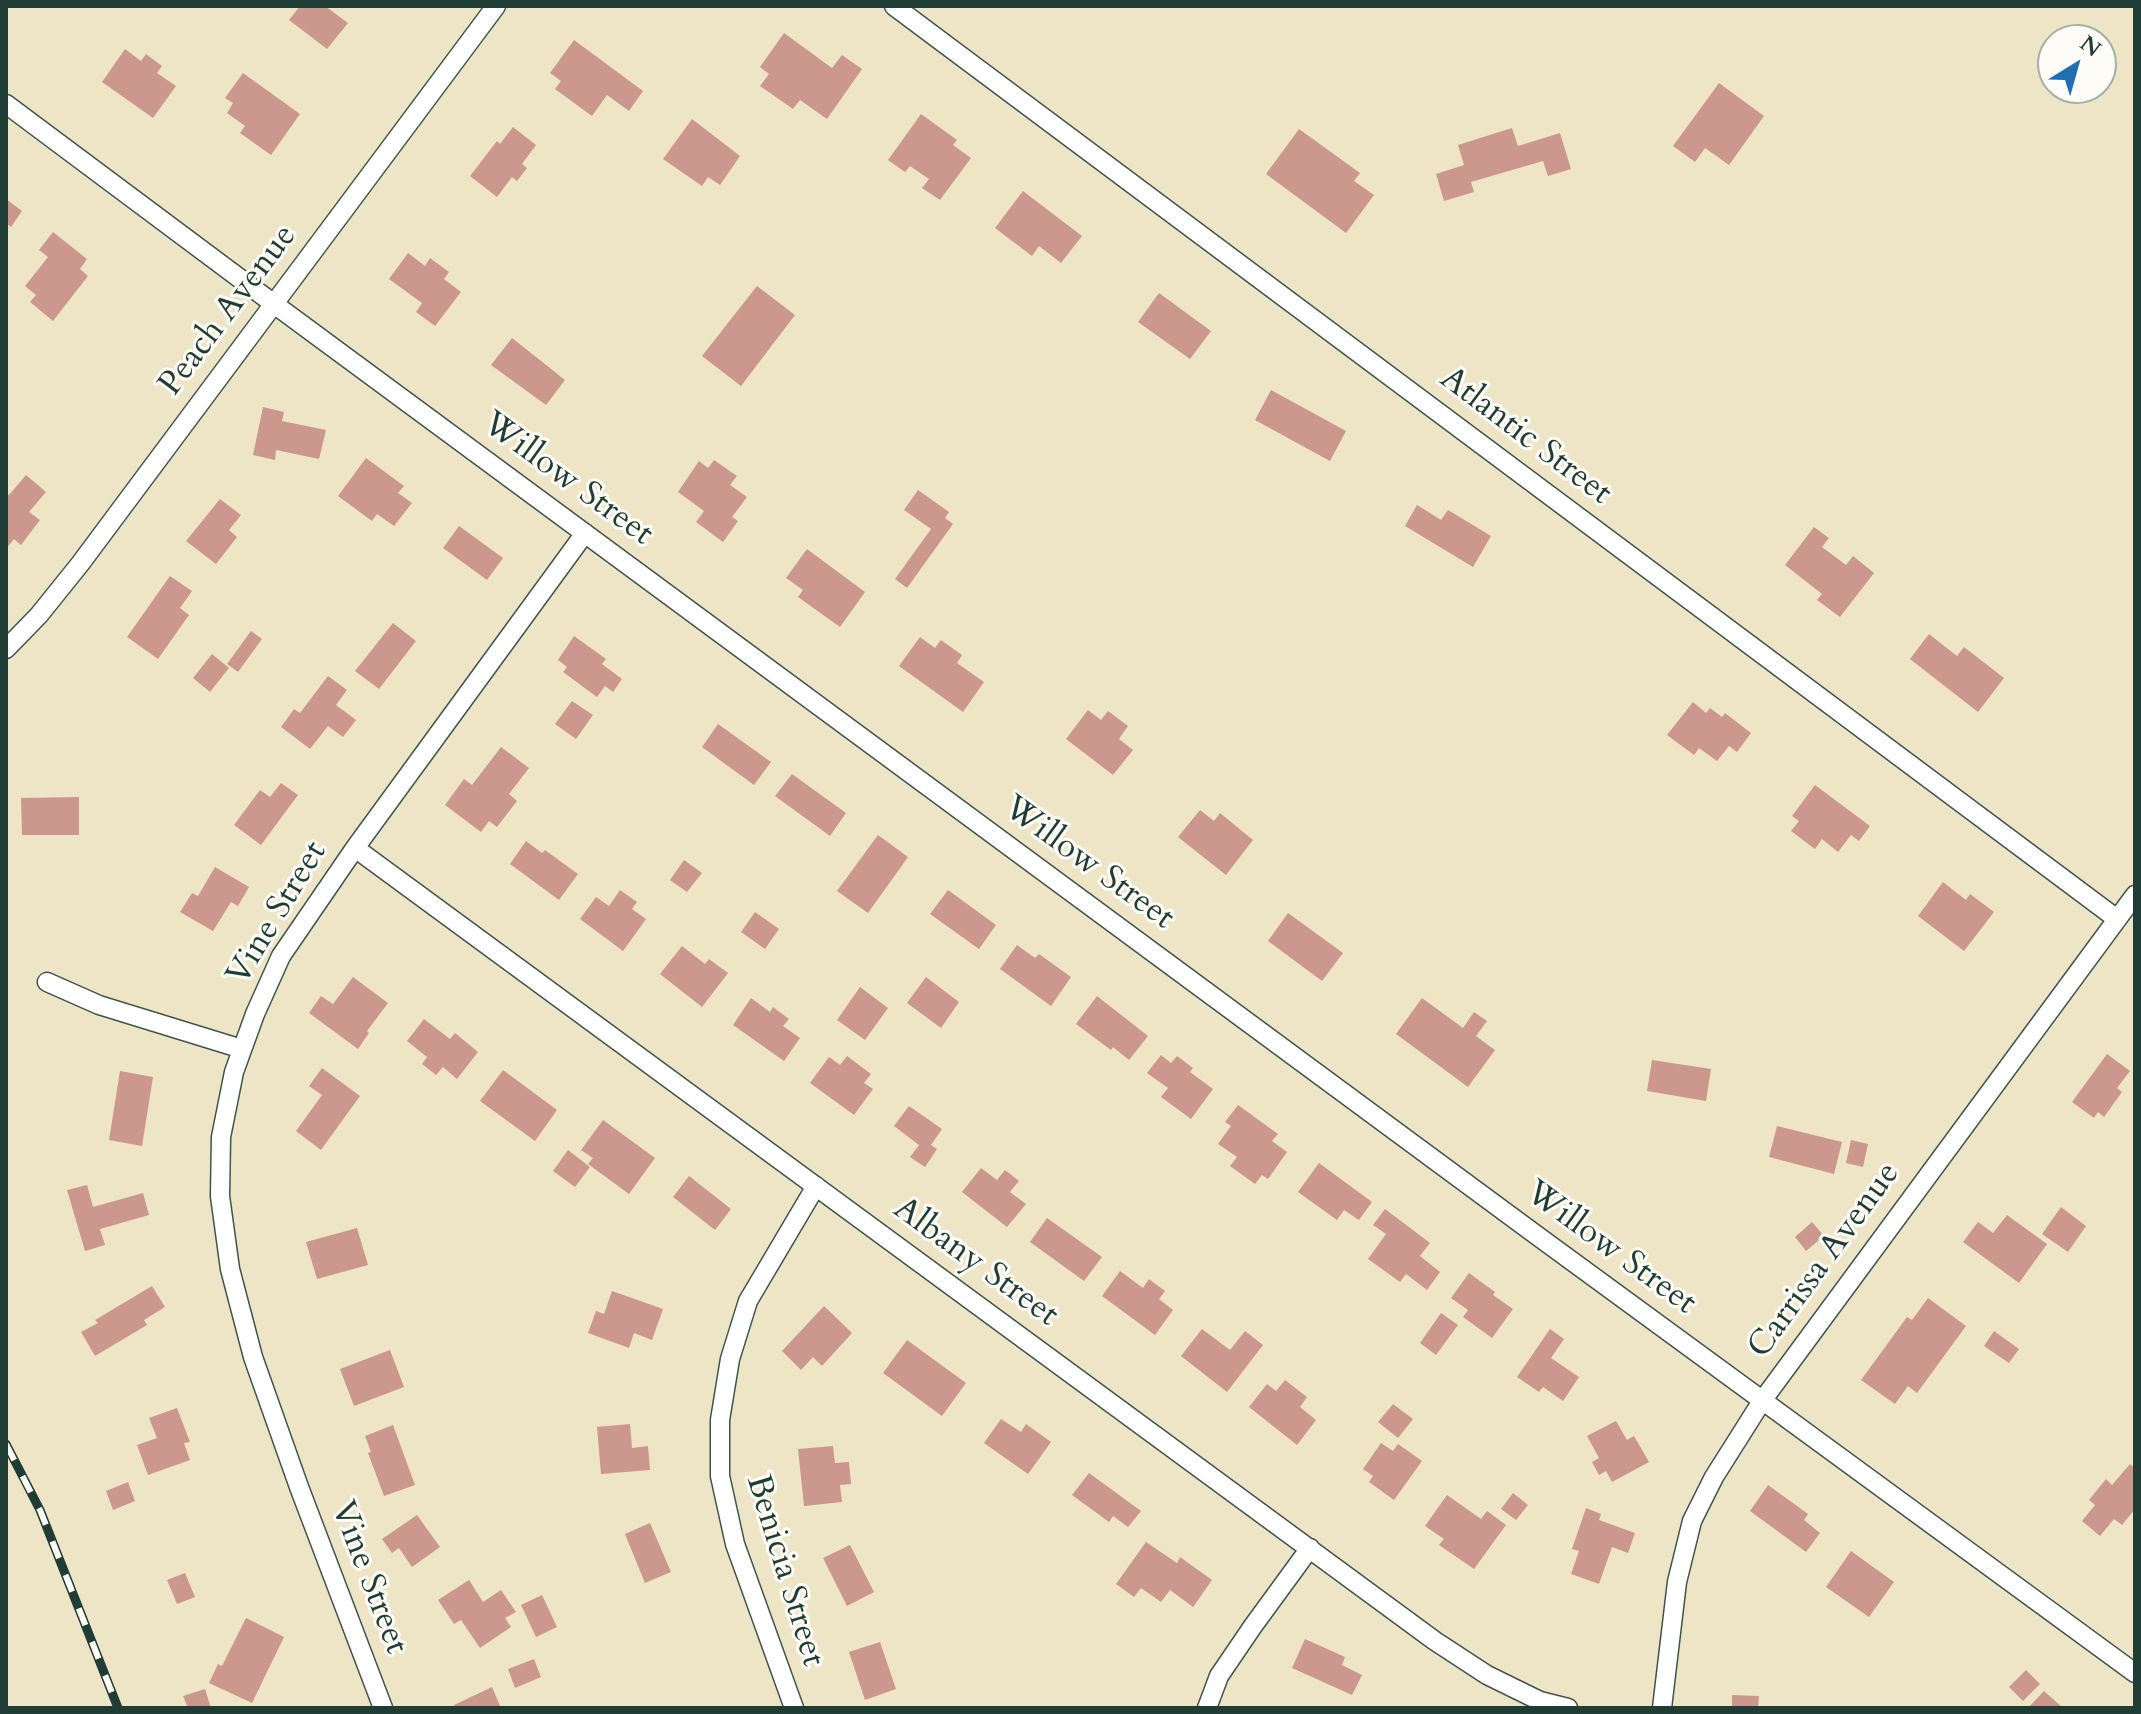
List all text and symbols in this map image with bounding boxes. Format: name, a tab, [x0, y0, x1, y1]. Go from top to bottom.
north arrow	[2037, 24, 2117, 104]
text: N	[2074, 29, 2107, 64]
street label: Peach Avenue	[151, 217, 307, 405]
street label: Atlantic Street	[1431, 359, 1619, 515]
street label: Willow Street	[474, 404, 660, 556]
street label: Willow Street	[995, 788, 1181, 940]
street label: Vine Street	[219, 835, 337, 993]
street label: Carrissa Avenue	[1740, 1155, 1910, 1367]
street label: Willow Street	[1517, 1173, 1703, 1325]
street label: Albany Street	[885, 1189, 1065, 1337]
street label: Benicia Street	[736, 1470, 832, 1672]
street label: Vine Street	[320, 1496, 416, 1660]

